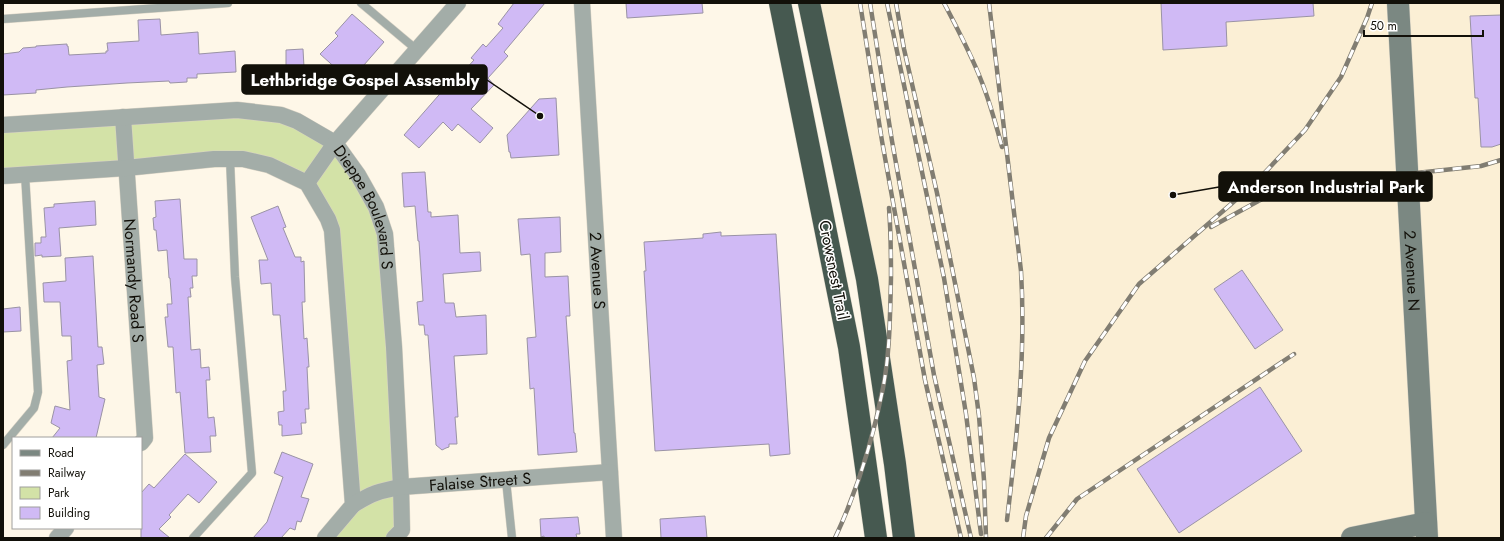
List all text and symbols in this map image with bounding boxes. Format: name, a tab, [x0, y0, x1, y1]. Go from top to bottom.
scale bar	[1364, 12, 1483, 38]
text: 50 m	[1370, 17, 1397, 35]
callout: Lethbridge Gospel Assembly	[242, 65, 487, 94]
text: Lethbridge Gospel Assembly	[251, 68, 481, 92]
street label: Dieppe Boulevard S	[328, 140, 399, 270]
callout: Anderson Industrial Park	[1219, 172, 1432, 201]
text: Anderson Industrial Park	[1226, 175, 1425, 199]
street label: Normandy Road S	[118, 218, 150, 344]
street label: Crowsnest Trail	[813, 218, 855, 322]
street label: 2 Avenue N	[1399, 230, 1426, 312]
street label: 2 Avenue S	[584, 231, 612, 310]
legend	[12, 437, 142, 529]
text: Road	[48, 444, 74, 462]
text: Railway	[48, 464, 86, 482]
street label: Falaise Street S	[428, 466, 532, 496]
text: Park	[48, 484, 70, 502]
text: Building	[48, 504, 90, 522]

